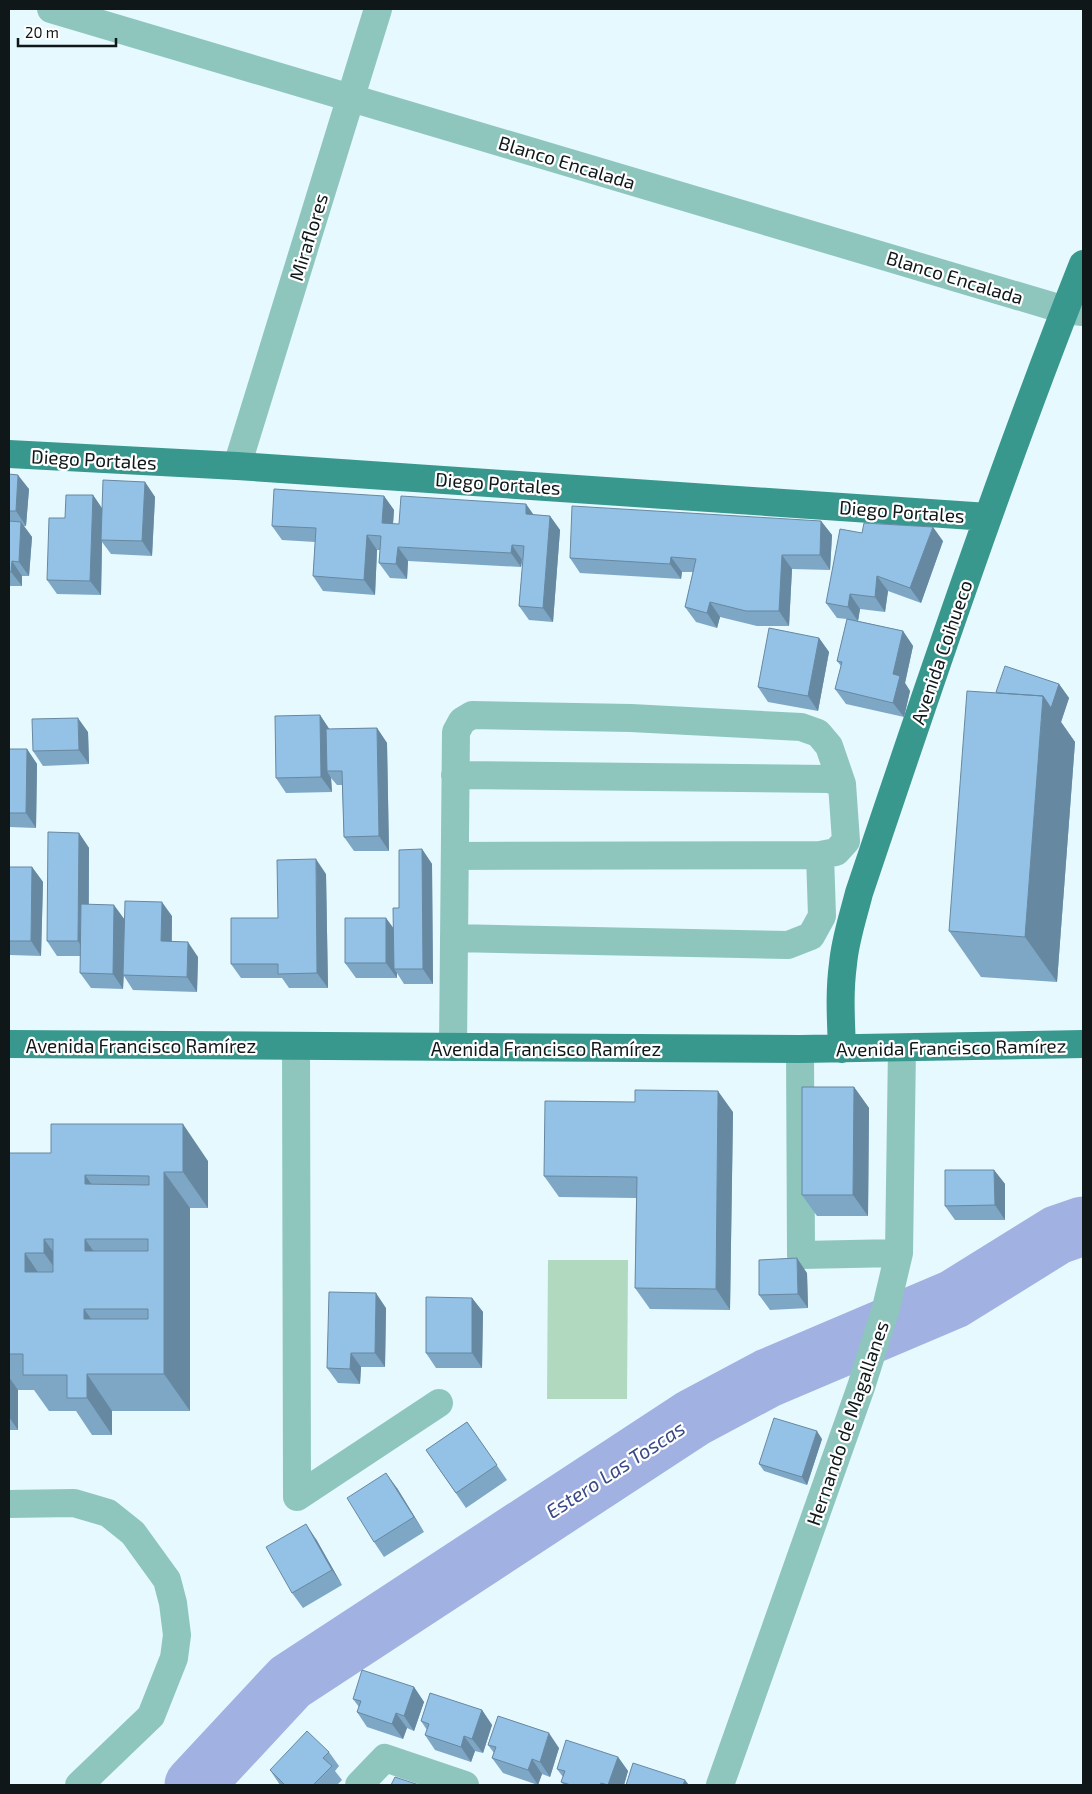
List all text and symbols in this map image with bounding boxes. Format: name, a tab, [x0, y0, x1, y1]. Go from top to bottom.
scale bar	[18, 15, 115, 47]
text: 20 m	[25, 23, 59, 41]
street label: Blanco Encalada	[496, 130, 638, 194]
street label: Miraflores	[284, 191, 332, 283]
street label: Blanco Encalada	[884, 245, 1026, 309]
street label: Diego Portales	[31, 444, 157, 474]
street label: Diego Portales	[434, 467, 562, 499]
street label: Diego Portales	[838, 495, 966, 527]
street label: Avenida Coihueco	[906, 577, 976, 727]
street label: Avenida Francisco Ramírez	[836, 1033, 1066, 1061]
street label: Avenida Francisco Ramírez	[26, 1034, 256, 1057]
street label: Avenida Francisco Ramírez	[431, 1037, 661, 1060]
street label: Hernando de Magallanes	[801, 1318, 893, 1528]
water label: Estero Las Toscas	[541, 1415, 689, 1523]

